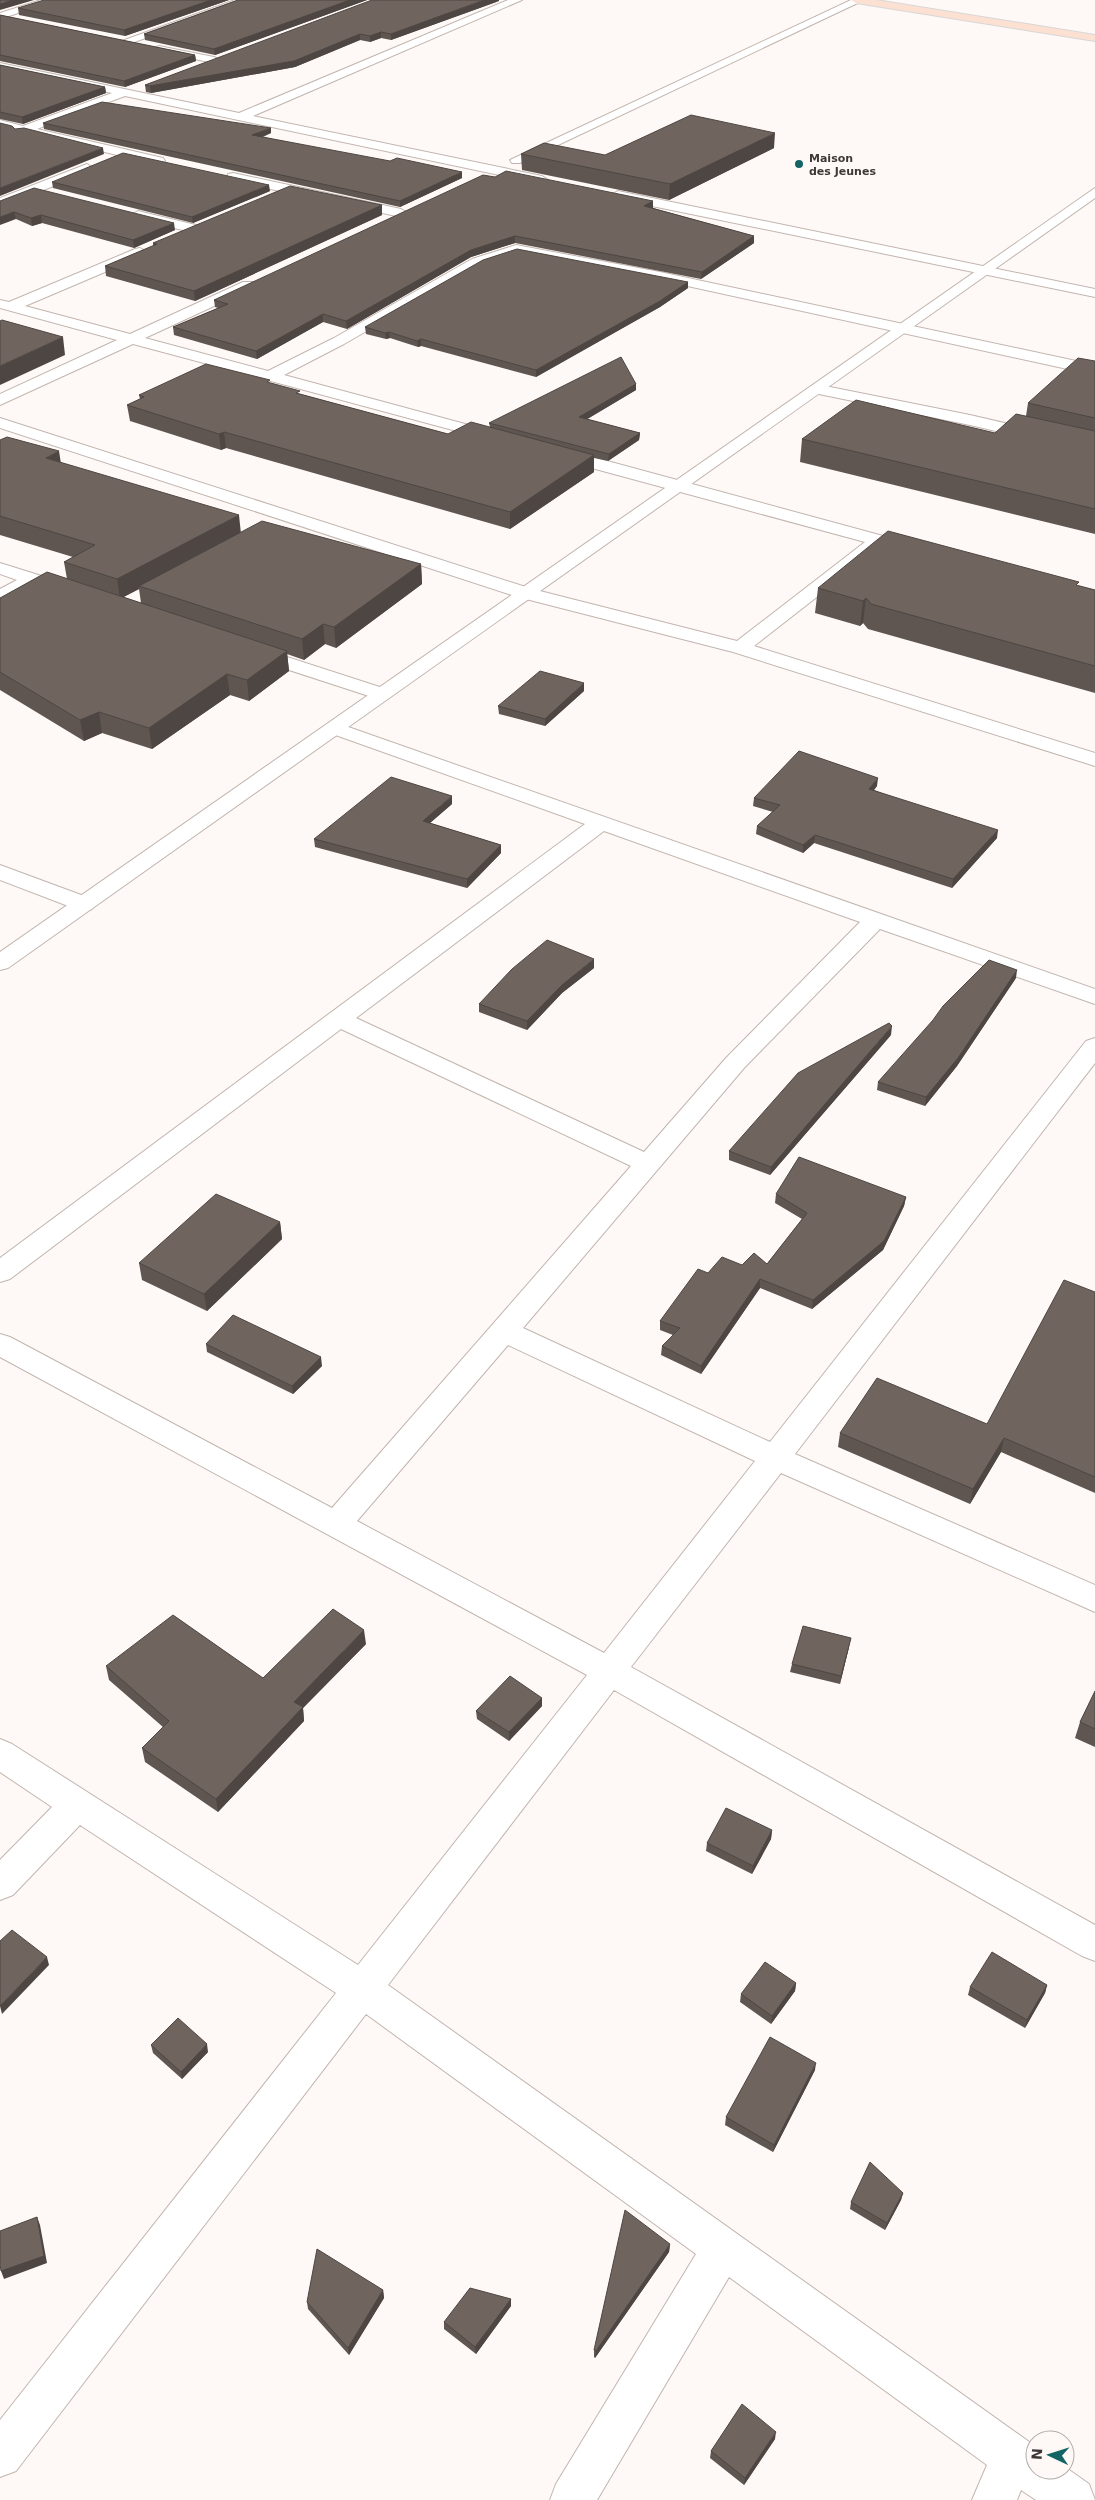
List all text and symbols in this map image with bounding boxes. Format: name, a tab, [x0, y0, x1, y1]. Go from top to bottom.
place label: Maison des Jeunes	[809, 152, 876, 178]
marker: Maison des Jeunes	[793, 158, 805, 170]
north arrow	[1025, 2430, 1075, 2480]
text: N	[1029, 2448, 1045, 2460]

